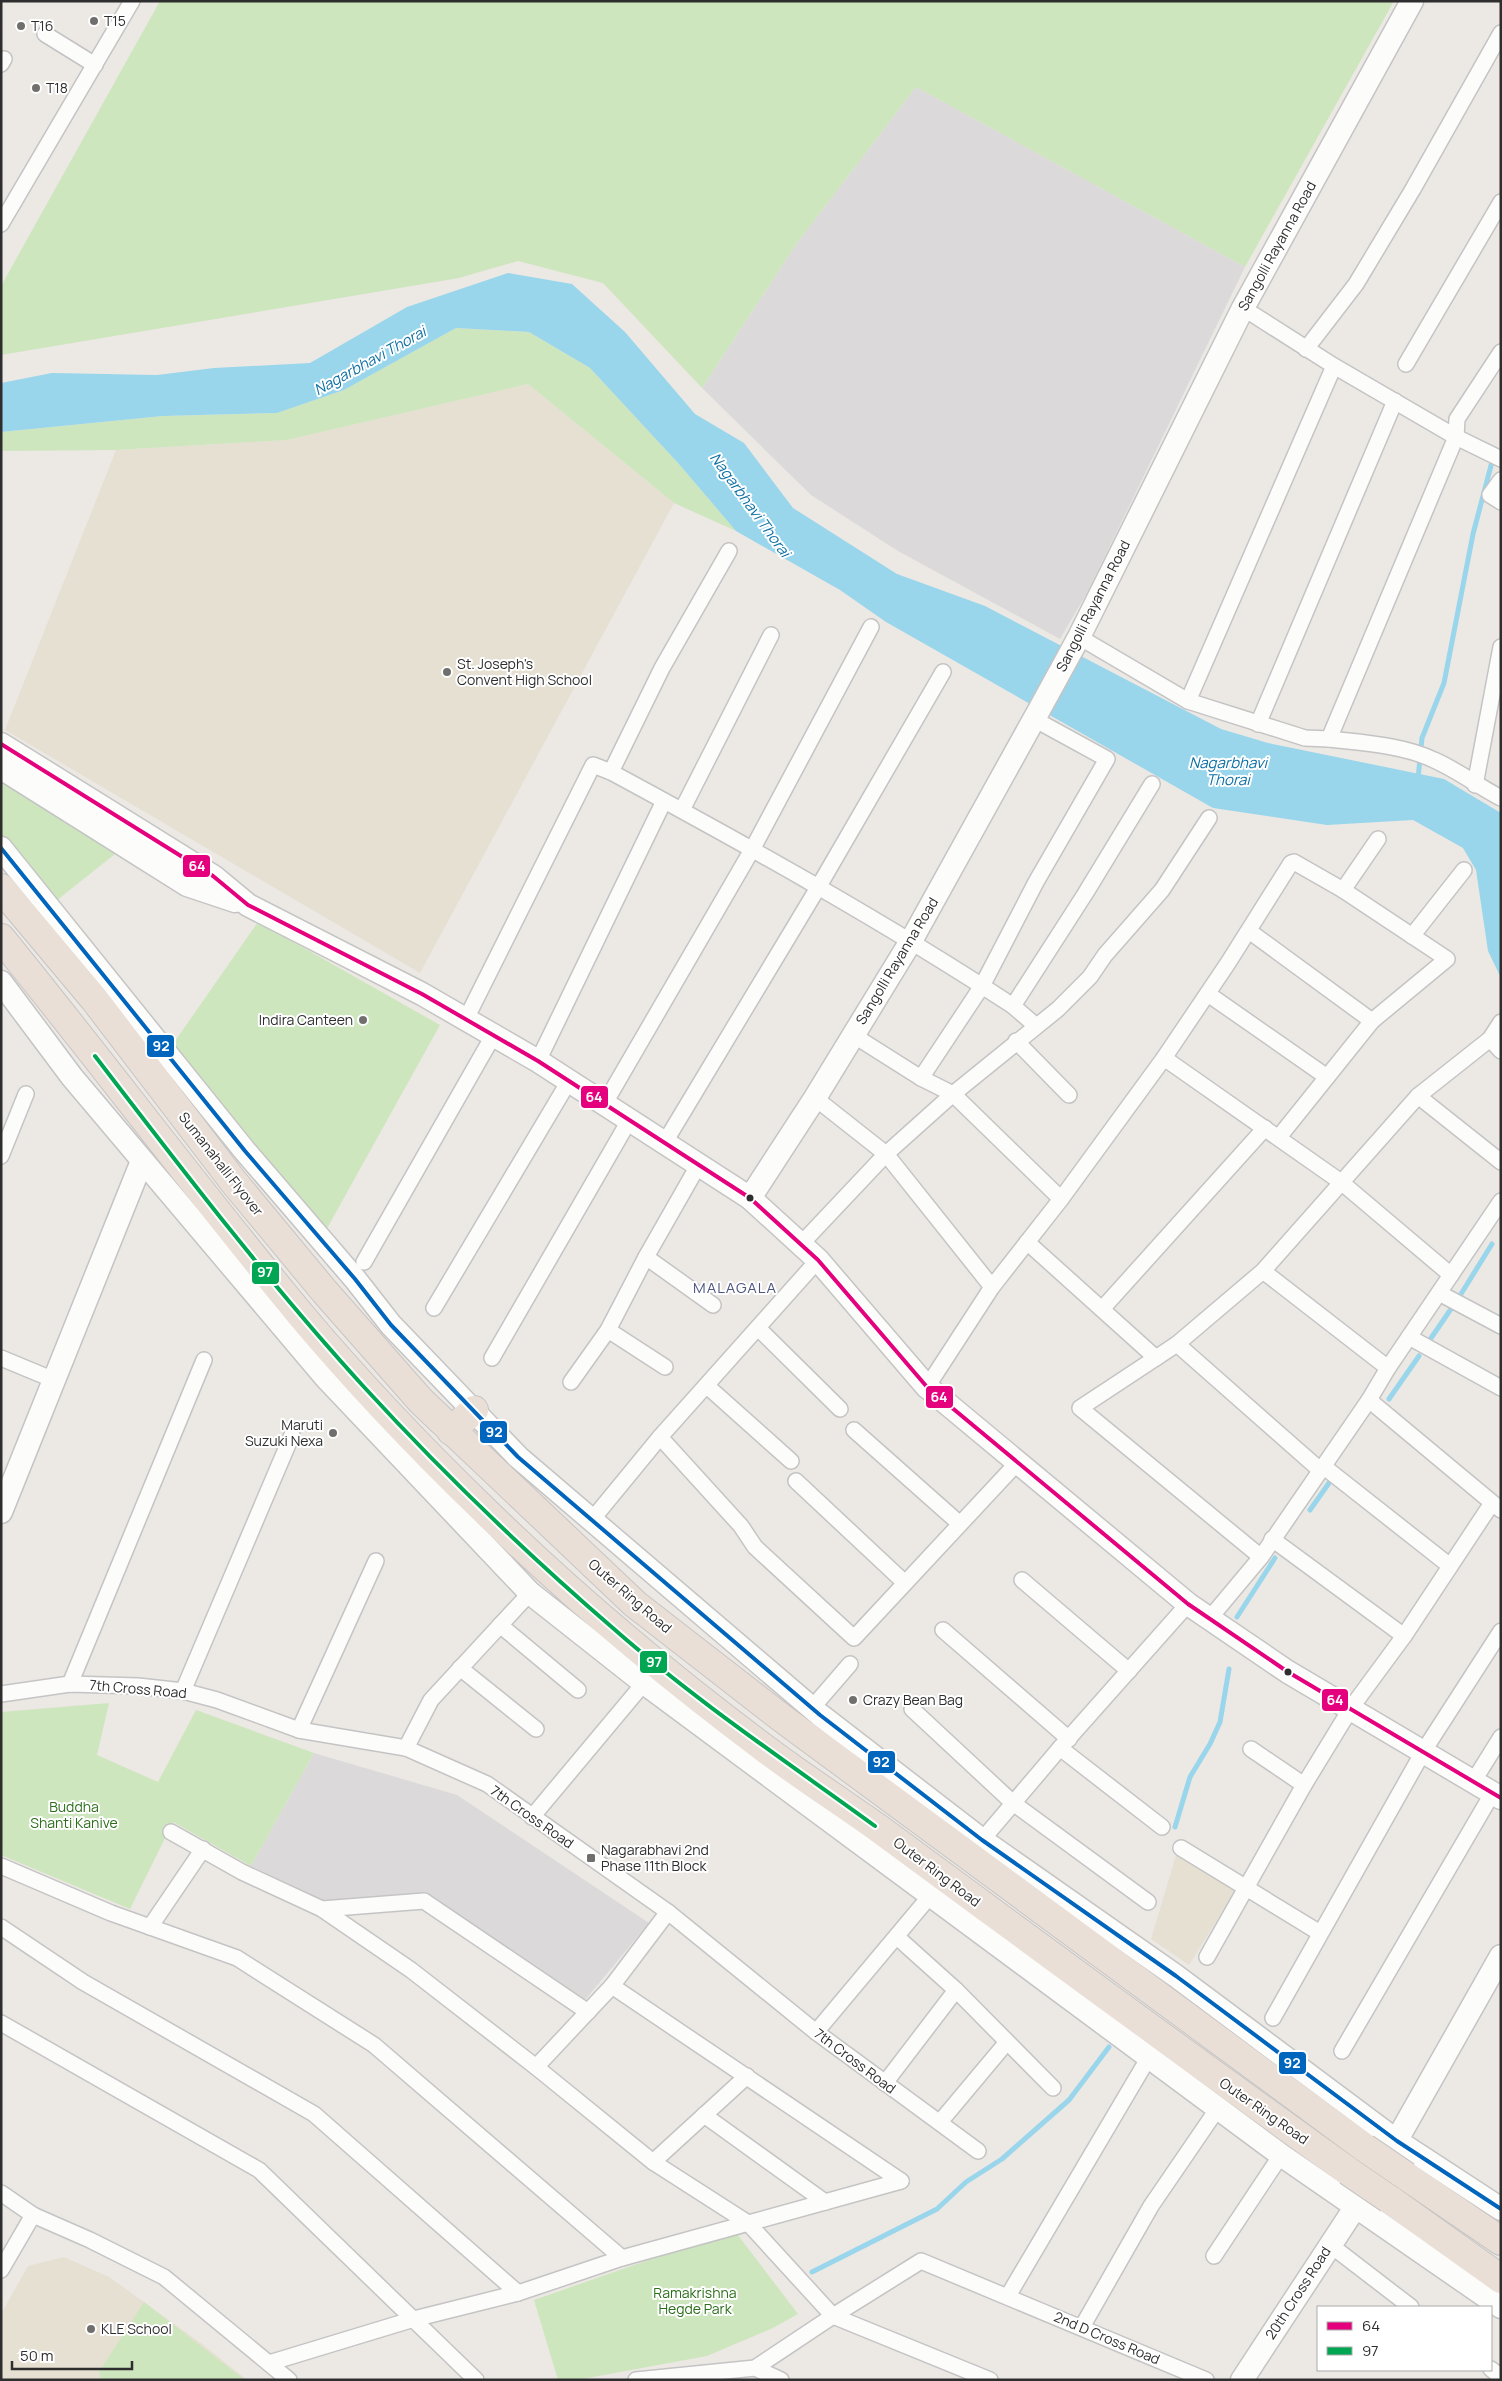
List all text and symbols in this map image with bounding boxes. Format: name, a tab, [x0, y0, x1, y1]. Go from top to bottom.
place label: T15	[104, 11, 126, 30]
marker: T15	[88, 15, 100, 27]
place label: T16	[31, 16, 54, 35]
marker: T16	[15, 20, 27, 32]
place label: T18	[46, 78, 68, 97]
marker: T18	[30, 82, 42, 94]
street label: Sangolli Rayanna Road	[1233, 178, 1320, 314]
water label: Nagarbhavi Thorai	[310, 320, 432, 400]
water label: Nagarbhavi Thorai	[705, 448, 797, 563]
street label: Sangolli Rayanna Road	[1051, 537, 1134, 675]
place label: St. Joseph's Convent High School	[457, 654, 592, 689]
marker: St. Joseph's Convent High School	[441, 666, 453, 678]
water label: Nagarbhavi Thorai	[1189, 752, 1270, 790]
line badge: 64	[182, 854, 211, 878]
text: 64	[188, 856, 206, 875]
street label: Sangolli Rayanna Road	[851, 894, 942, 1028]
place label: Indira Canteen	[259, 1010, 353, 1029]
marker: Indira Canteen	[357, 1014, 369, 1026]
line badge: 92	[146, 1034, 175, 1058]
text: 92	[152, 1036, 170, 1055]
line badge: 64	[580, 1085, 609, 1109]
text: 64	[585, 1087, 603, 1106]
street label: Sumanahalli Flyover	[175, 1108, 268, 1220]
unlabelled marker	[745, 1193, 755, 1203]
line badge: 97	[251, 1261, 280, 1285]
text: 97	[257, 1262, 273, 1281]
district label: MALAGALA	[693, 1277, 777, 1298]
line badge: 64	[925, 1385, 954, 1409]
text: 64	[930, 1387, 948, 1406]
place label: Maruti Suzuki Nexa	[245, 1415, 323, 1450]
line badge: 92	[479, 1420, 508, 1444]
text: 92	[485, 1422, 503, 1441]
marker: Maruti Suzuki Nexa	[327, 1427, 339, 1439]
street label: Outer Ring Road	[585, 1554, 676, 1637]
line badge: 97	[639, 1650, 668, 1674]
text: 97	[646, 1652, 662, 1671]
unlabelled marker	[1283, 1667, 1293, 1677]
street label: 7th Cross Road	[89, 1675, 187, 1702]
line badge: 64	[1321, 1688, 1349, 1712]
place label: Crazy Bean Bag	[863, 1690, 963, 1709]
text: 64	[1326, 1690, 1344, 1709]
marker: Crazy Bean Bag	[847, 1694, 859, 1706]
line badge: 92	[867, 1750, 896, 1774]
text: 92	[872, 1752, 890, 1771]
street label: 7th Cross Road	[487, 1781, 578, 1852]
park label: Buddha Shanti Kanive	[30, 1797, 118, 1832]
street label: Outer Ring Road	[890, 1833, 985, 1911]
place label: Nagarabhavi 2nd Phase 11th Block	[601, 1840, 709, 1875]
marker: Nagarabhavi 2nd Phase 11th Block	[585, 1852, 597, 1864]
street label: 7th Cross Road	[811, 2024, 900, 2098]
line badge: 92	[1278, 2051, 1307, 2075]
text: 92	[1283, 2053, 1301, 2072]
street label: Outer Ring Road	[1216, 2073, 1313, 2148]
street label: 20th Cross Road	[1260, 2243, 1335, 2343]
park label: Ramakrishna Hegde Park	[653, 2283, 737, 2318]
legend	[1317, 2306, 1492, 2371]
street label: 2nd D Cross Road	[1051, 2307, 1163, 2368]
text: 64	[1362, 2315, 1380, 2336]
place label: KLE School	[101, 2319, 172, 2338]
marker: KLE School	[85, 2323, 97, 2335]
scale bar	[12, 2338, 132, 2370]
text: 97	[1362, 2340, 1379, 2361]
text: 50 m	[20, 2345, 54, 2366]

